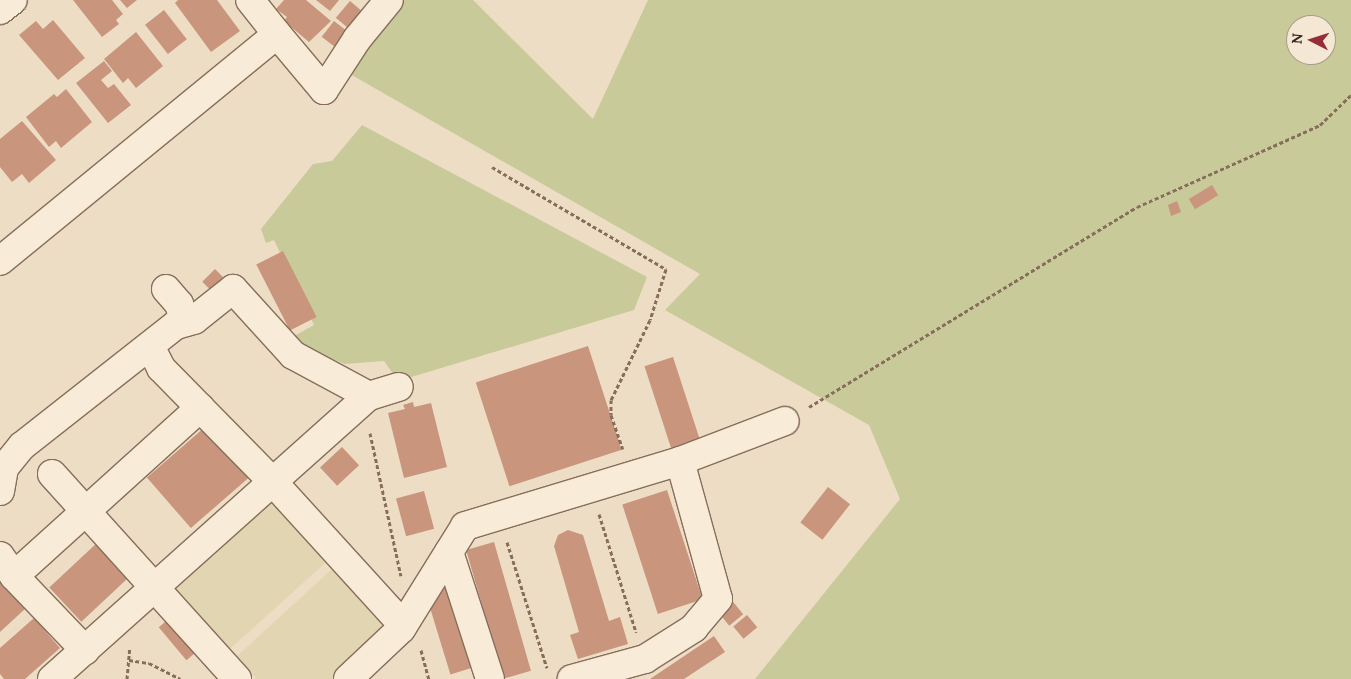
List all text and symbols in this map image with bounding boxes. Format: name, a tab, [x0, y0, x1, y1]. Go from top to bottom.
north arrow	[1286, 15, 1336, 65]
text: N	[1288, 33, 1306, 45]

